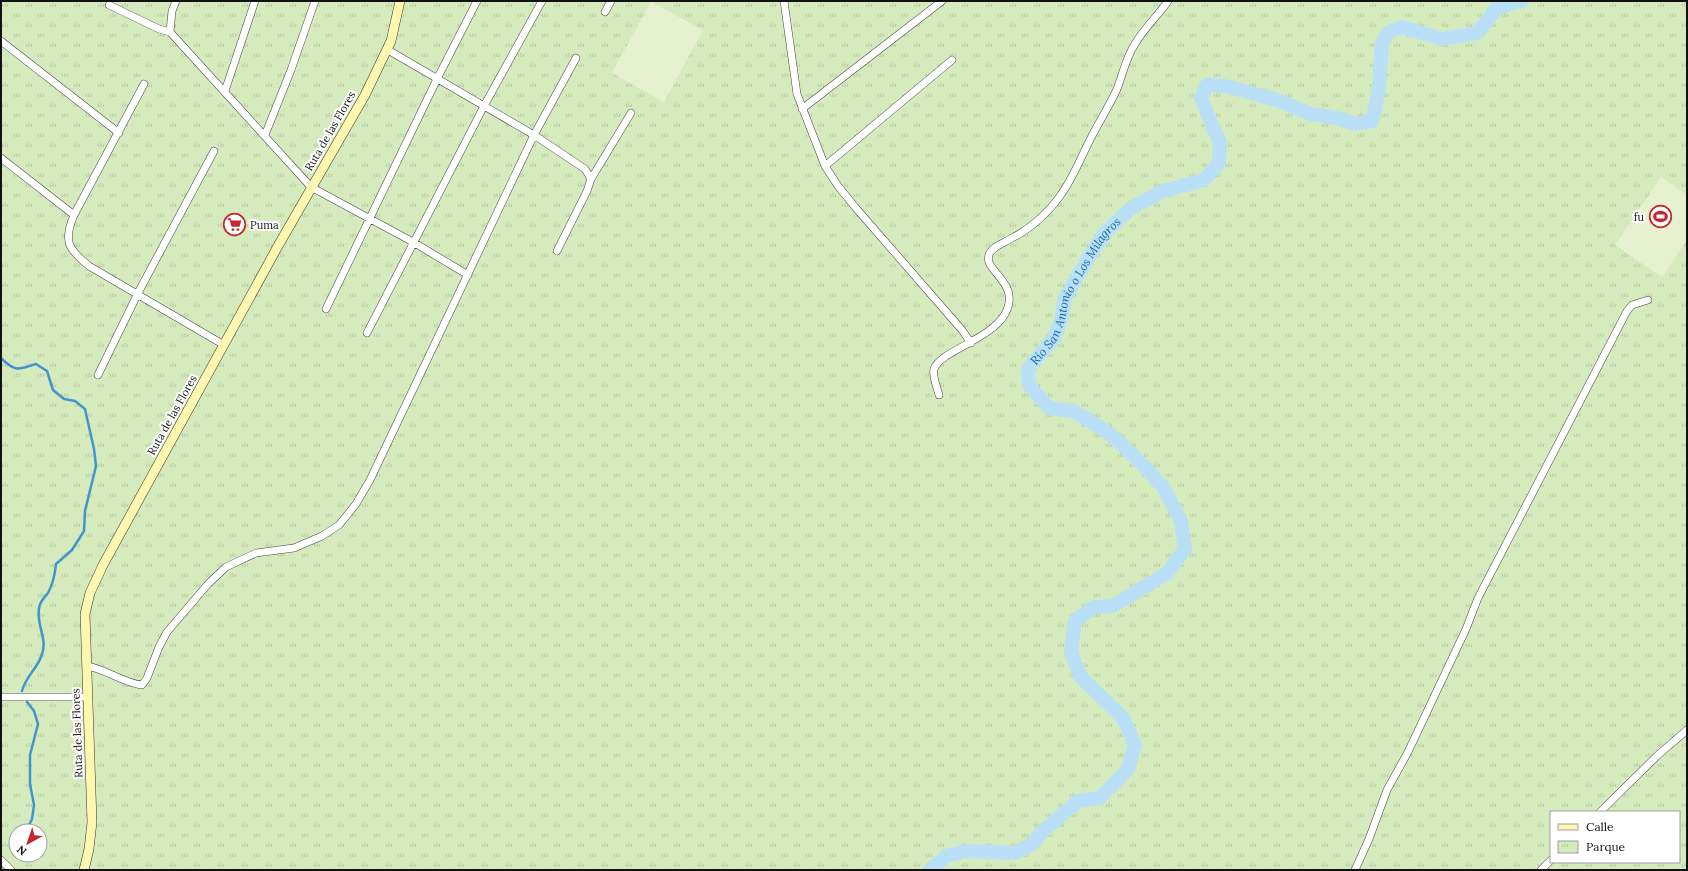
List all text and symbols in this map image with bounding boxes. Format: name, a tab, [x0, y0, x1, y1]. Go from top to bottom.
street label: Ruta de las Flores	[302, 89, 358, 173]
sports icon: fu	[1647, 204, 1673, 230]
place label: fu	[1634, 210, 1644, 224]
supermarket icon: Puma	[222, 212, 248, 238]
water label: Río San Antonio o Los Milagros	[1027, 214, 1123, 368]
place label: Puma	[250, 218, 279, 232]
street label: Ruta de las Flores	[144, 372, 200, 458]
street label: Ruta de las Flores	[68, 688, 86, 778]
legend	[1550, 811, 1680, 863]
text: Calle	[1586, 819, 1614, 834]
north arrow	[8, 823, 48, 863]
text: Parque	[1586, 839, 1626, 854]
text: N	[13, 842, 29, 859]

